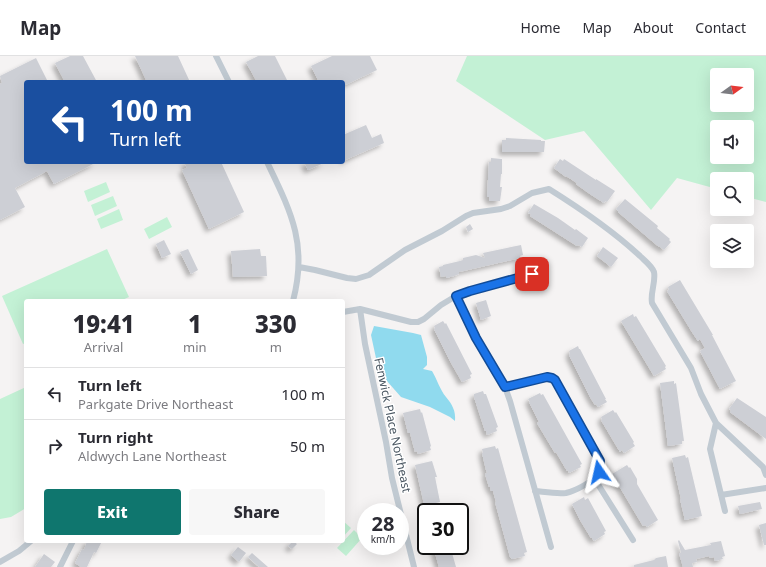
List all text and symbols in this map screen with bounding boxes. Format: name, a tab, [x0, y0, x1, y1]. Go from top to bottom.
text: Map	[20, 15, 61, 41]
text: Home	[521, 18, 560, 37]
text: Map	[582, 18, 612, 37]
text: About	[634, 18, 673, 37]
text: Contact	[695, 18, 746, 37]
north arrow	[710, 68, 754, 112]
map controls	[710, 68, 754, 268]
text: 100 m	[110, 91, 193, 129]
icon: left	[44, 96, 96, 148]
button: sound	[710, 120, 754, 164]
text: Turn left	[110, 127, 181, 151]
button: search	[710, 172, 754, 216]
button: layers	[710, 224, 754, 268]
pin	[515, 257, 549, 291]
icon: arrive	[521, 263, 543, 285]
text: 19:41	[72, 307, 135, 340]
text: 1	[188, 307, 202, 340]
text: 330	[255, 307, 297, 340]
text: Arrival	[84, 338, 123, 356]
text: min	[183, 338, 207, 356]
text: m	[270, 338, 282, 356]
street label: Fenwick Place Northeast	[370, 356, 416, 495]
text: Turn left	[78, 375, 142, 395]
icon: left	[44, 383, 66, 405]
text: 100 m	[281, 384, 325, 404]
text: Parkgate Drive Northeast	[78, 395, 233, 413]
text: Turn right	[78, 427, 153, 447]
icon: right	[44, 435, 66, 457]
text: 50 m	[290, 436, 325, 456]
text: Aldwych Lane Northeast	[78, 447, 226, 465]
position arrow	[578, 451, 620, 493]
button: Exit	[44, 489, 181, 535]
button: Share	[189, 489, 325, 535]
speed limit sign: 30	[417, 503, 469, 555]
text: 28	[372, 510, 394, 537]
text: km/h	[371, 532, 395, 546]

